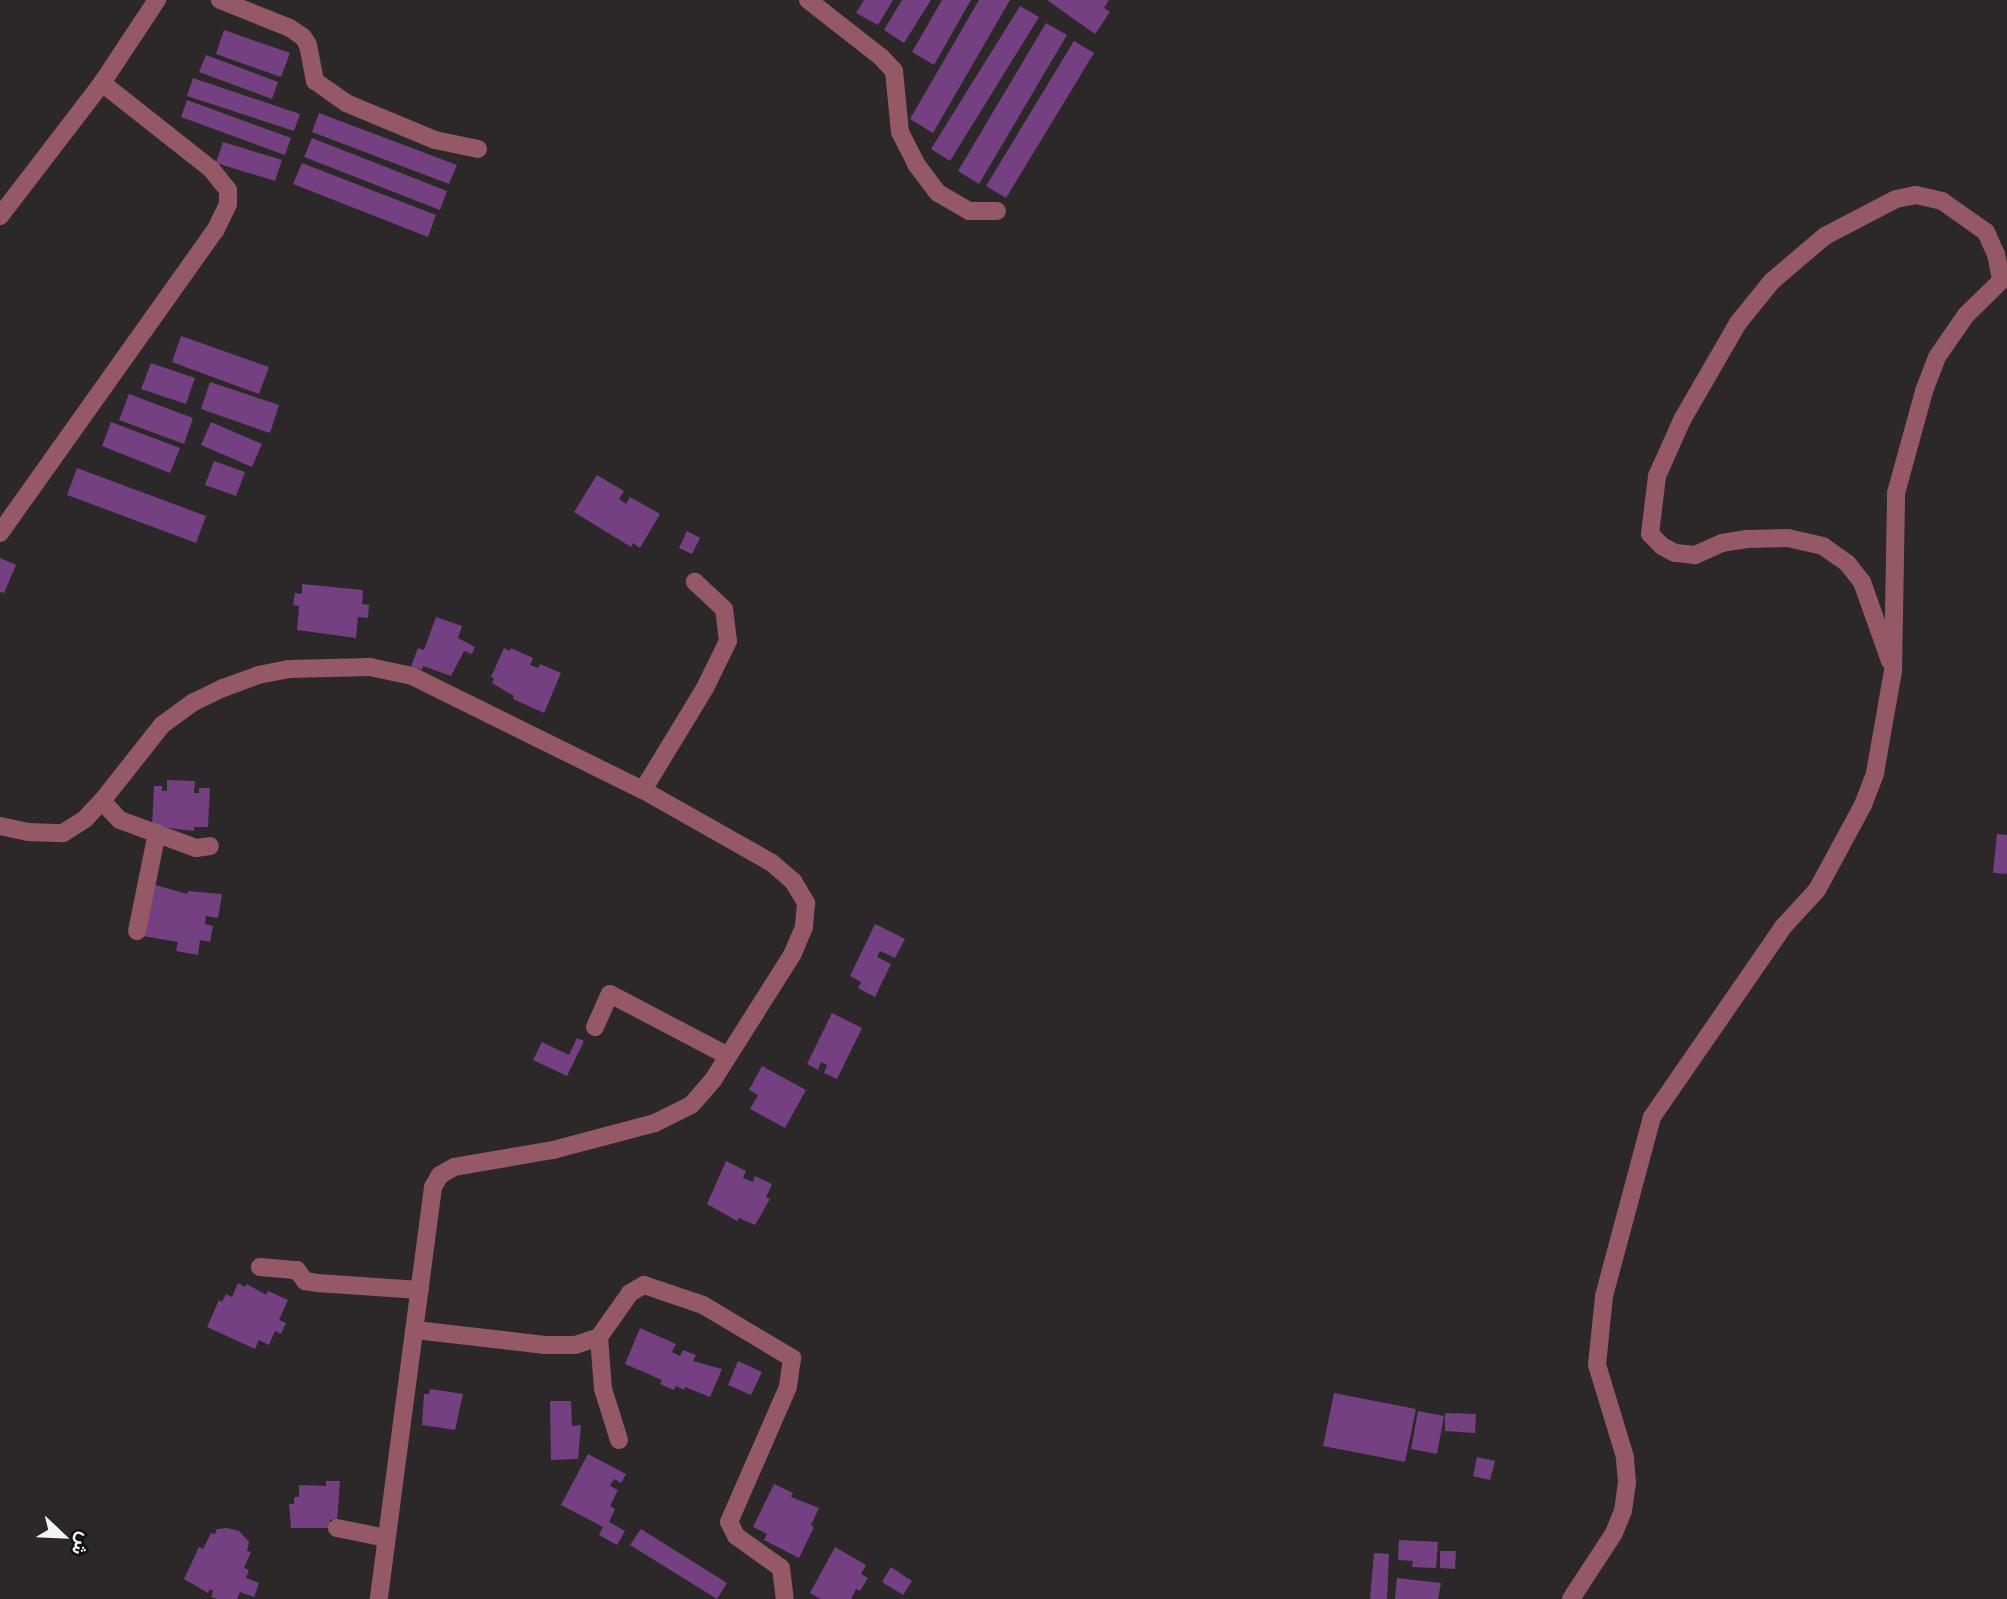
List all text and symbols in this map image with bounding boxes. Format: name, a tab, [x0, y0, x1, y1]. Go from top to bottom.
north arrow	[28, 1501, 98, 1571]
text: ش	[68, 1529, 97, 1559]

